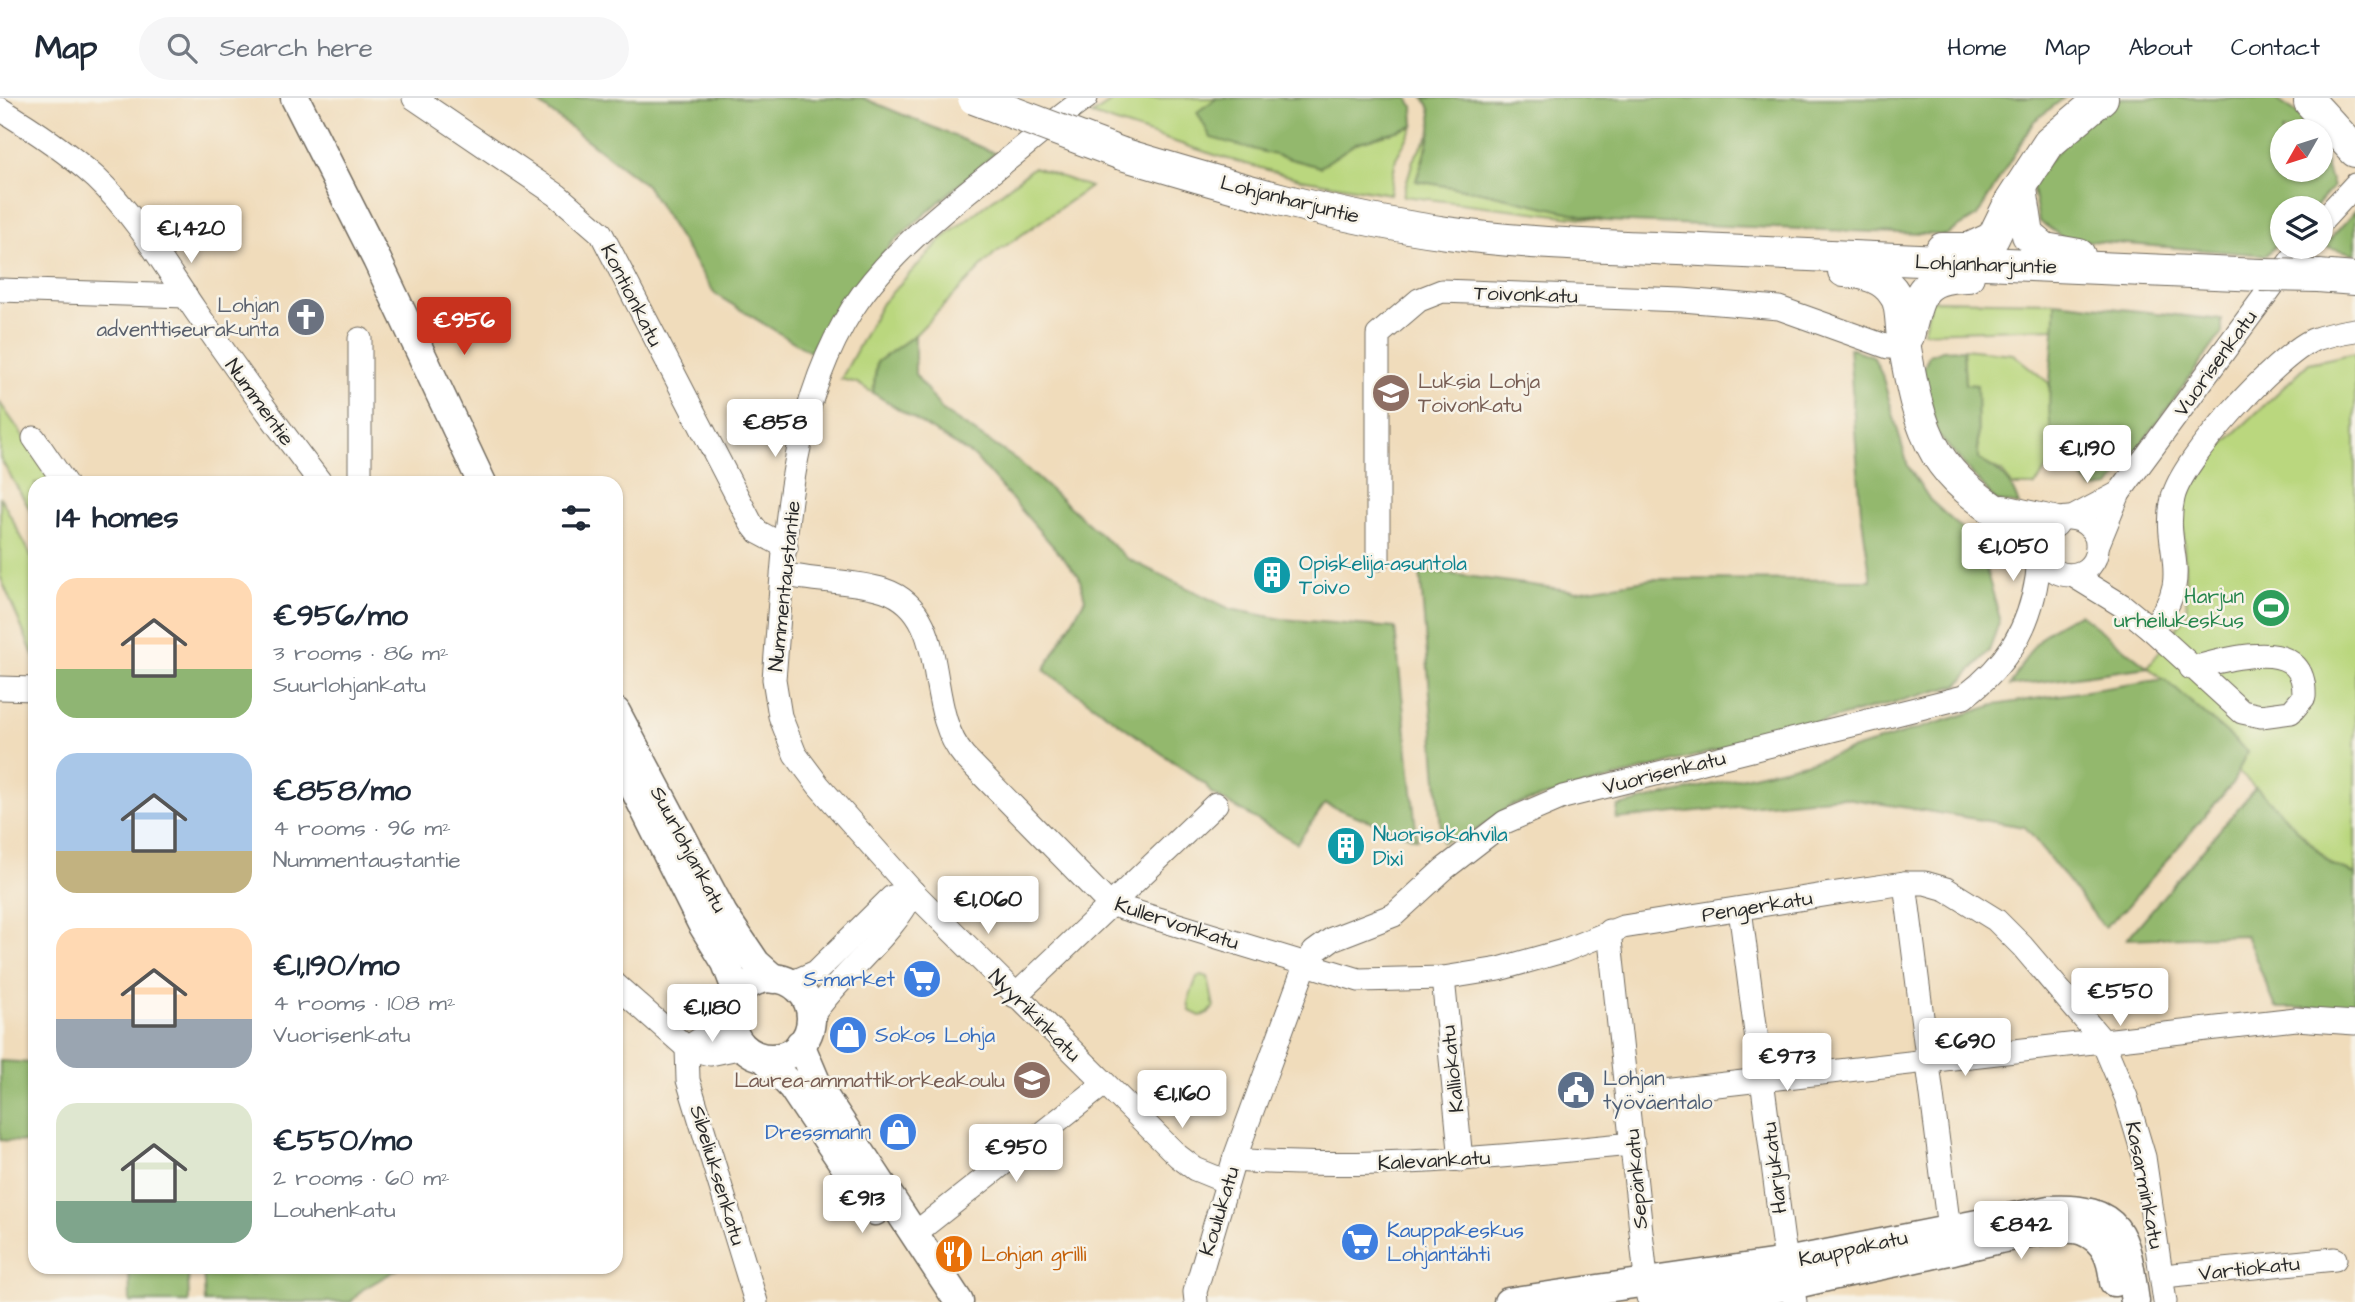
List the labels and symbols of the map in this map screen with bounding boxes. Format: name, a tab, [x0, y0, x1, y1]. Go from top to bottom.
north arrow	[2270, 119, 2333, 182]
street label: Lohjanharjuntie	[1217, 168, 1362, 231]
pin: €1,420	[134, 206, 248, 265]
street label: Kontionkatu	[593, 239, 670, 352]
street label: Lohjanharjuntie	[1914, 248, 2058, 281]
street label: Toivonkatu	[1474, 278, 1579, 311]
place label: Lohjan adventtiseurakunta	[97, 291, 279, 344]
church icon: Lohjan adventtiseurakunta	[285, 296, 327, 338]
pin: €956	[423, 298, 505, 357]
street label: Vuorisenkatu	[2167, 304, 2264, 423]
street label: Nummentie	[218, 353, 301, 452]
place label: Luksia Lohja Toivonkatu	[1418, 367, 1540, 420]
school or university icon: Luksia Lohja Toivonkatu	[1370, 372, 1412, 414]
pin: €858	[734, 400, 816, 459]
pin: €1,190	[2030, 426, 2144, 485]
street label: Nummentaustantie	[761, 499, 808, 673]
pin: €1,050	[1956, 524, 2070, 583]
place label: Opiskelija-asuntola Toivo	[1299, 549, 1467, 602]
building icon: Opiskelija-asuntola Toivo	[1251, 554, 1293, 596]
place label: Harjun urheilukeskus	[2114, 582, 2244, 635]
sports icon: Harjun urheilukeskus	[2250, 587, 2292, 629]
street label: Vuorisenkatu	[1600, 743, 1729, 802]
street label: Suurlohjankatu	[643, 781, 734, 918]
place label: Nuorisokahvila Dixi	[1373, 820, 1508, 873]
building icon: Nuorisokahvila Dixi	[1325, 825, 1367, 867]
pin: €1,060	[931, 876, 1045, 936]
street label: Pengerkatu	[1700, 883, 1815, 932]
street label: Kullervonkatu	[1111, 890, 1243, 957]
supermarket icon: S-market	[901, 958, 943, 1000]
street label: Nyyrikinkatu	[980, 963, 1088, 1070]
place label: S-market	[804, 965, 896, 994]
pin: €550	[2079, 968, 2161, 1028]
pin: €1,180	[655, 984, 769, 1044]
shop icon: Sokos Lohja	[827, 1014, 869, 1056]
pin: €690	[1924, 1018, 2006, 1078]
place label: Sokos Lohja	[875, 1021, 995, 1050]
street label: Kalliokatu	[1433, 1023, 1472, 1114]
pin: €973	[1746, 1034, 1828, 1093]
school or university icon: Laurea-ammattikorkeakoulu	[1011, 1059, 1053, 1101]
place label: Lohjan työväentalo	[1603, 1064, 1713, 1119]
place label: Laurea-ammattikorkeakoulu	[734, 1066, 1005, 1095]
public building icon: Lohjan työväentalo	[1555, 1069, 1597, 1111]
pin: €1,160	[1125, 1070, 1239, 1130]
street label: Sibeliuksenkatu	[682, 1102, 753, 1249]
shop icon: Dressmann	[877, 1111, 919, 1153]
place label: Dressmann	[765, 1118, 871, 1147]
street label: Kasarminkatu	[2118, 1119, 2171, 1251]
street label: Harjukatu	[1754, 1120, 1795, 1215]
pin: €950	[975, 1124, 1057, 1184]
street label: Sepänkatu	[1618, 1127, 1656, 1230]
street label: Kalevankatu	[1377, 1143, 1491, 1178]
street label: Koulukatu	[1192, 1163, 1247, 1259]
pin: €913	[821, 1176, 903, 1235]
pin: €842	[1980, 1202, 2062, 1261]
place label: Kauppakeskus Lohjantähti	[1387, 1216, 1524, 1269]
supermarket icon: Kauppakeskus Lohjantähti	[1339, 1221, 1381, 1263]
street label: Kauppakatu	[1796, 1223, 1911, 1275]
restaurant icon: Lohjan grilli	[933, 1233, 975, 1275]
place label: Lohjan grilli	[981, 1240, 1086, 1271]
street label: Vartiokatu	[2197, 1249, 2301, 1288]

